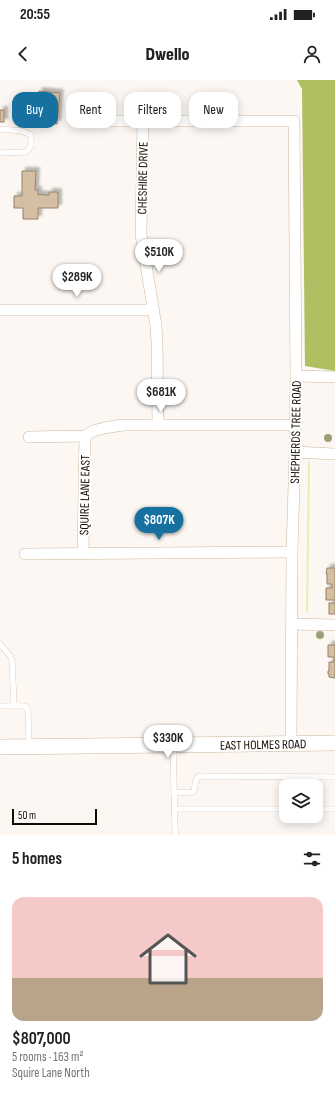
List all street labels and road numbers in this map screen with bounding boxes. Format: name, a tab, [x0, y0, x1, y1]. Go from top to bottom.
street label: CHESHIRE DRIVE	[134, 142, 152, 215]
street label: SHEPHERDS TREE ROAD	[287, 380, 305, 484]
street label: SQUIRE LANE EAST	[76, 455, 94, 535]
street label: EAST HOLMES ROAD	[220, 736, 306, 754]

